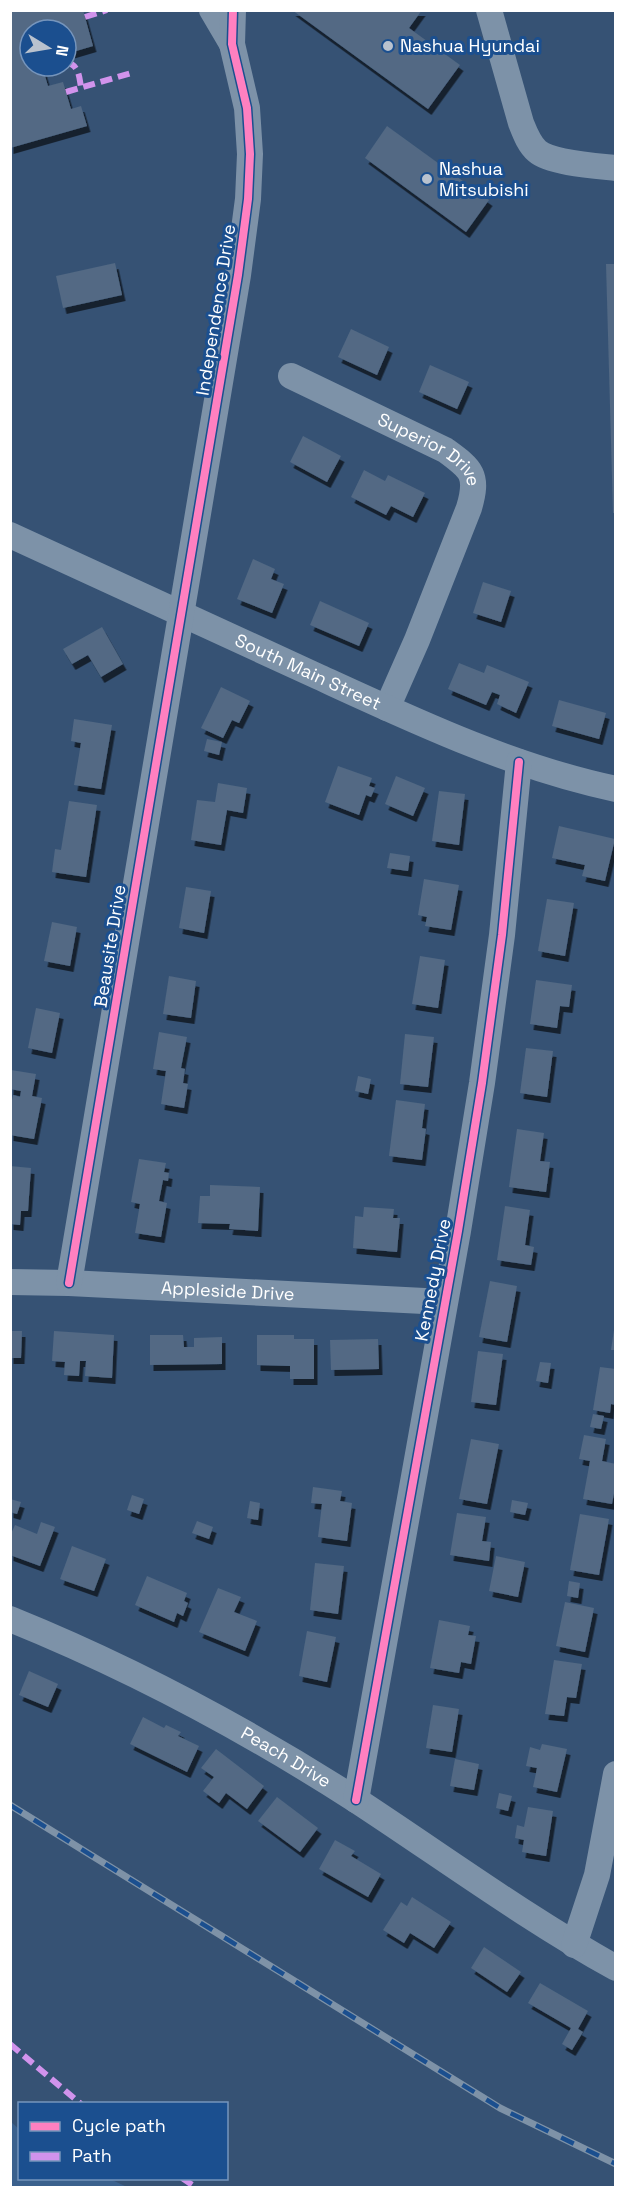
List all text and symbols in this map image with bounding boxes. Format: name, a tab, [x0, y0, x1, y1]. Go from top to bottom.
north arrow	[18, 18, 78, 78]
place label: Nashua Hyundai	[400, 34, 540, 57]
marker: Nashua Hyundai	[381, 39, 395, 53]
text: N	[51, 43, 74, 58]
place label: Nashua Mitsubishi	[439, 157, 529, 201]
marker: Nashua Mitsubishi	[420, 172, 434, 186]
street label: Independence Drive	[191, 222, 240, 397]
street label: Superior Drive	[374, 407, 485, 488]
street label: South Main Street	[231, 628, 385, 715]
street label: Beausite Drive	[88, 883, 131, 1009]
street label: Kennedy Drive	[409, 1217, 456, 1343]
street label: Appleside Drive	[161, 1276, 295, 1305]
street label: Peach Drive	[237, 1721, 336, 1792]
legend	[18, 2102, 228, 2180]
text: Cycle path	[72, 2114, 166, 2137]
text: Path	[72, 2144, 112, 2167]

